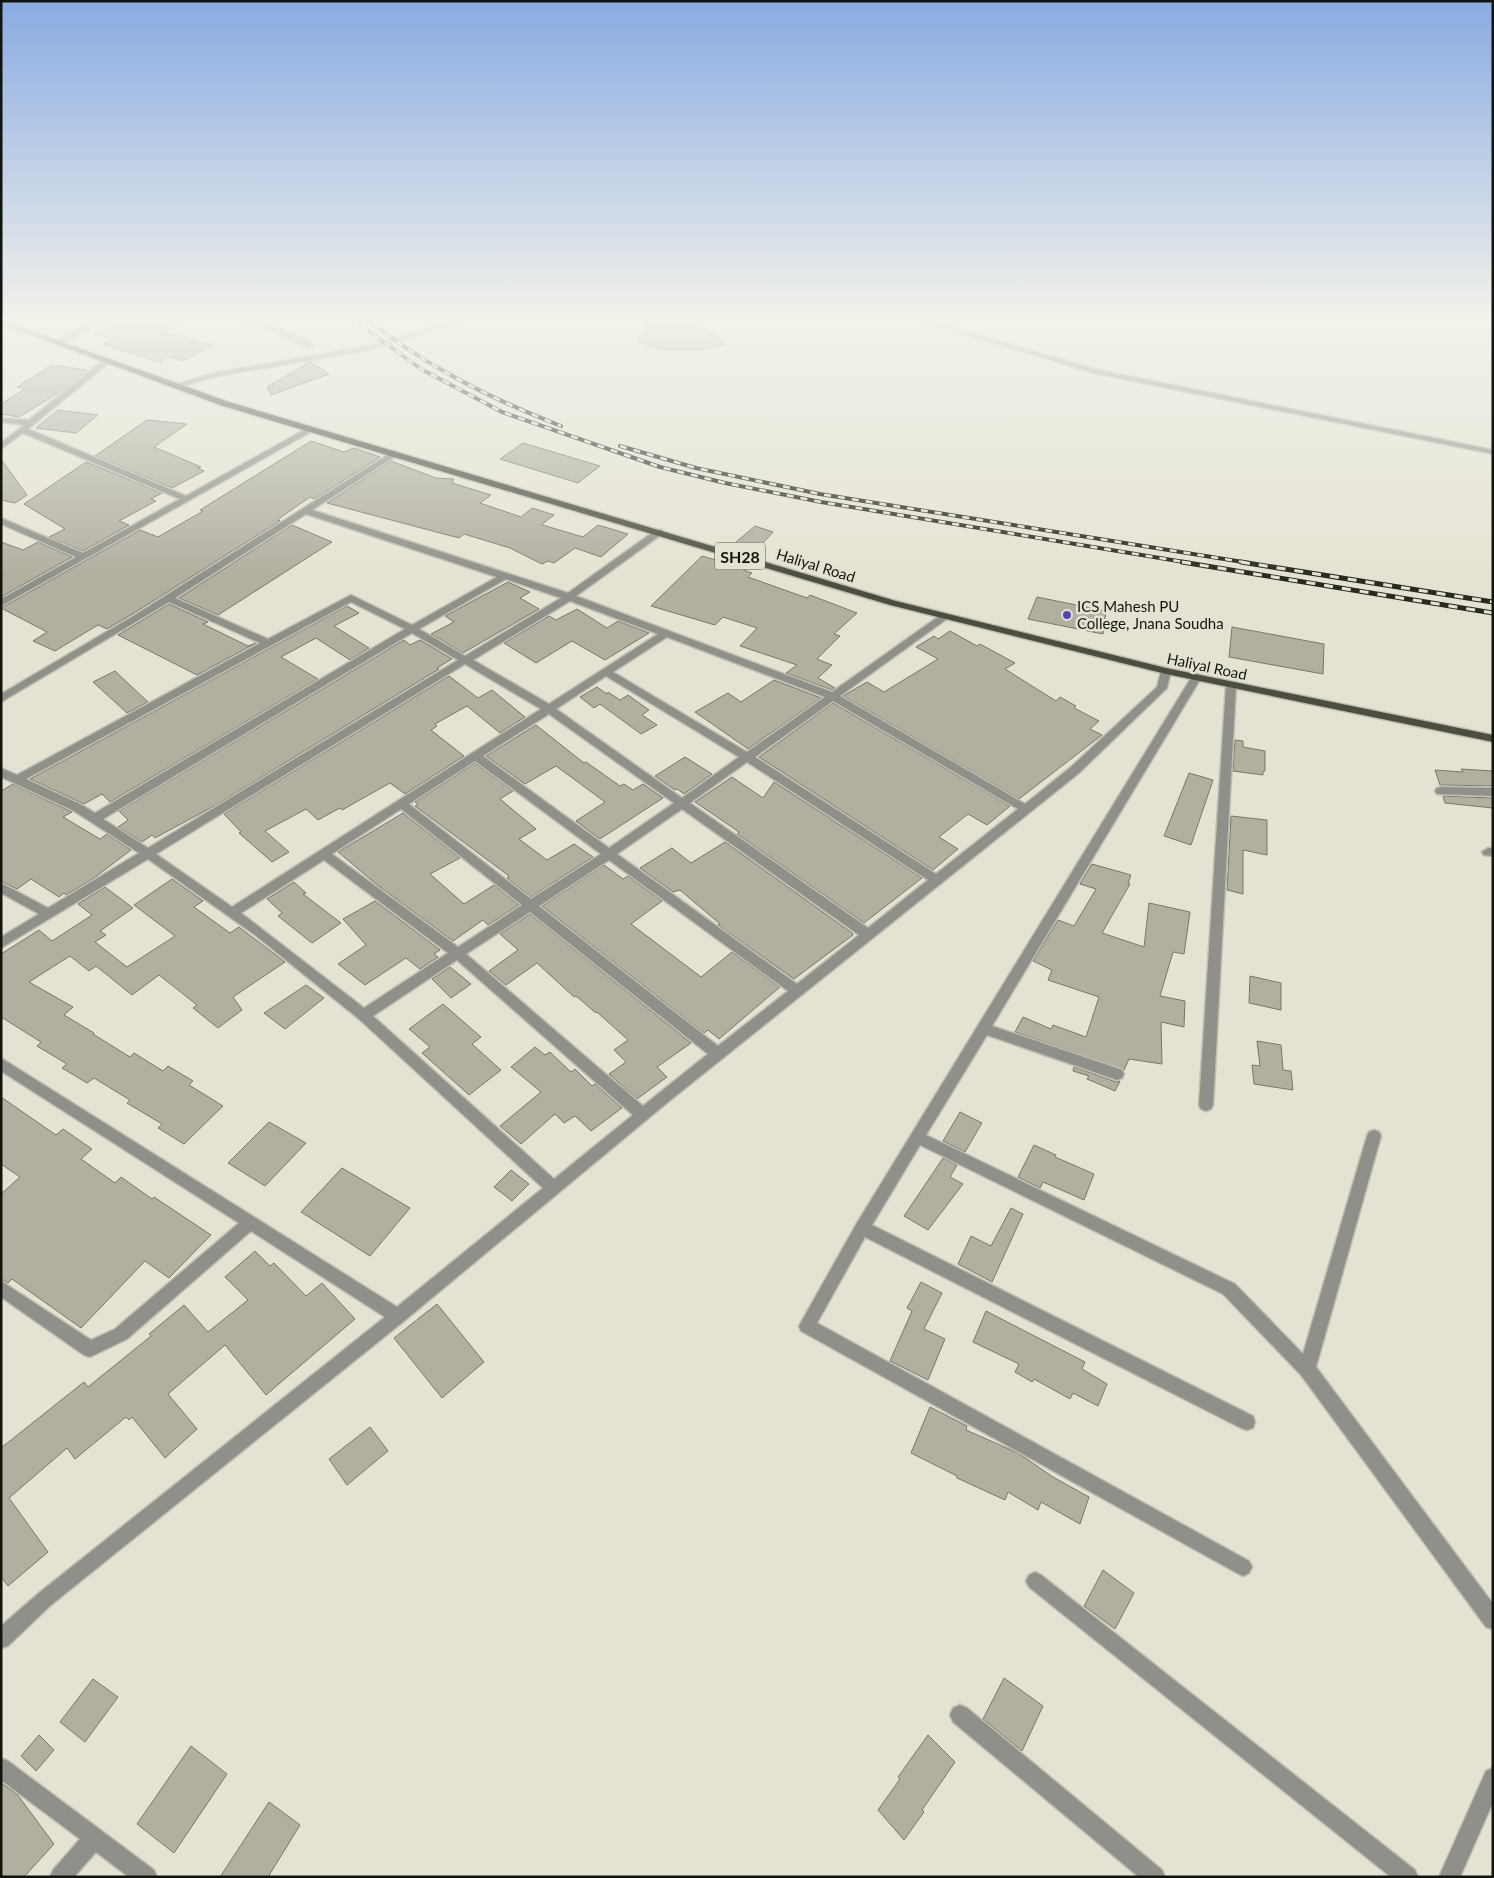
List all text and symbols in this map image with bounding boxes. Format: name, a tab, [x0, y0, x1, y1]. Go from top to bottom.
road number: SH28	[715, 542, 765, 570]
street label: Haliyal Road	[774, 544, 858, 586]
place label: ICS Mahesh PU College, Jnana Soudha	[1077, 597, 1224, 632]
marker: ICS Mahesh PU College, Jnana Soudha	[1061, 609, 1073, 621]
street label: Haliyal Road	[1165, 649, 1249, 683]

